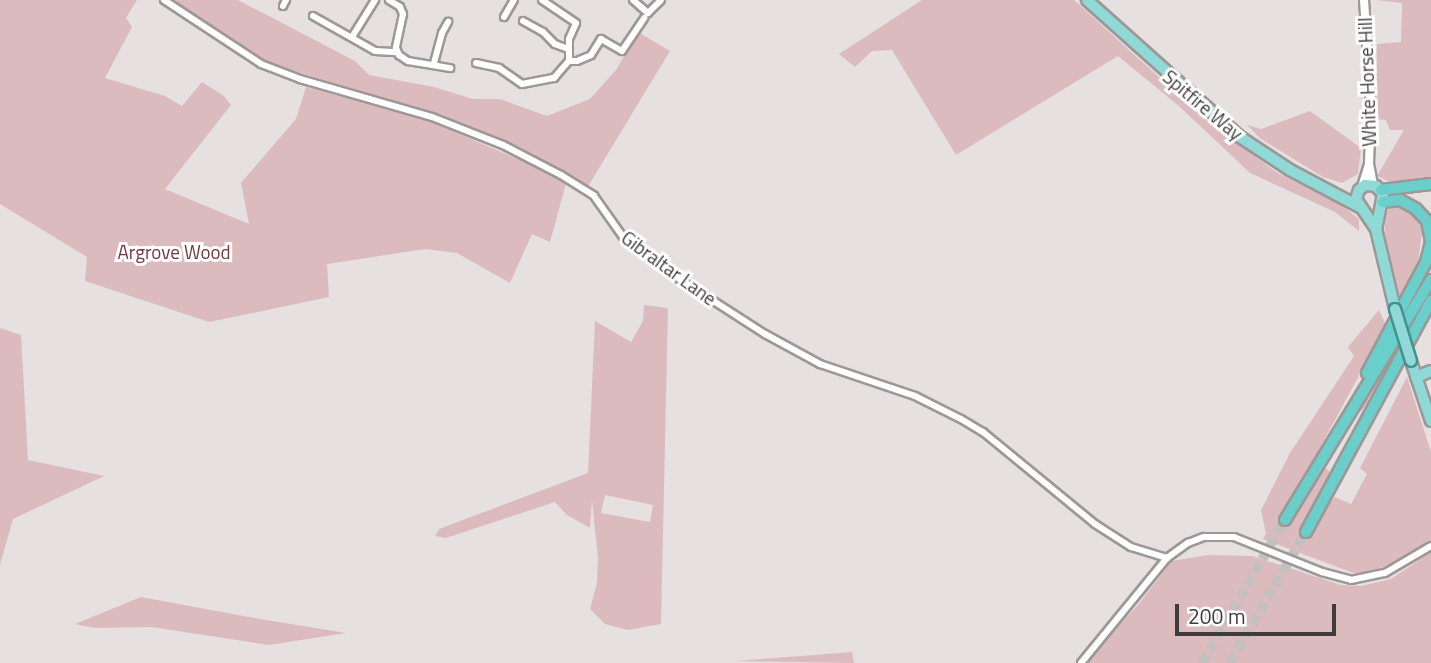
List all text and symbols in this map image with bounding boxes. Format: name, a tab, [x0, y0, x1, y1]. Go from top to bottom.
street label: White Horse Hill	[1353, 17, 1381, 147]
street label: Spitfire Way	[1159, 65, 1247, 145]
street label: Gibraltar Lane	[617, 226, 721, 310]
park label: Argrove Wood	[117, 241, 231, 263]
scale bar	[1179, 590, 1340, 634]
text: 200 m	[1188, 600, 1245, 632]

